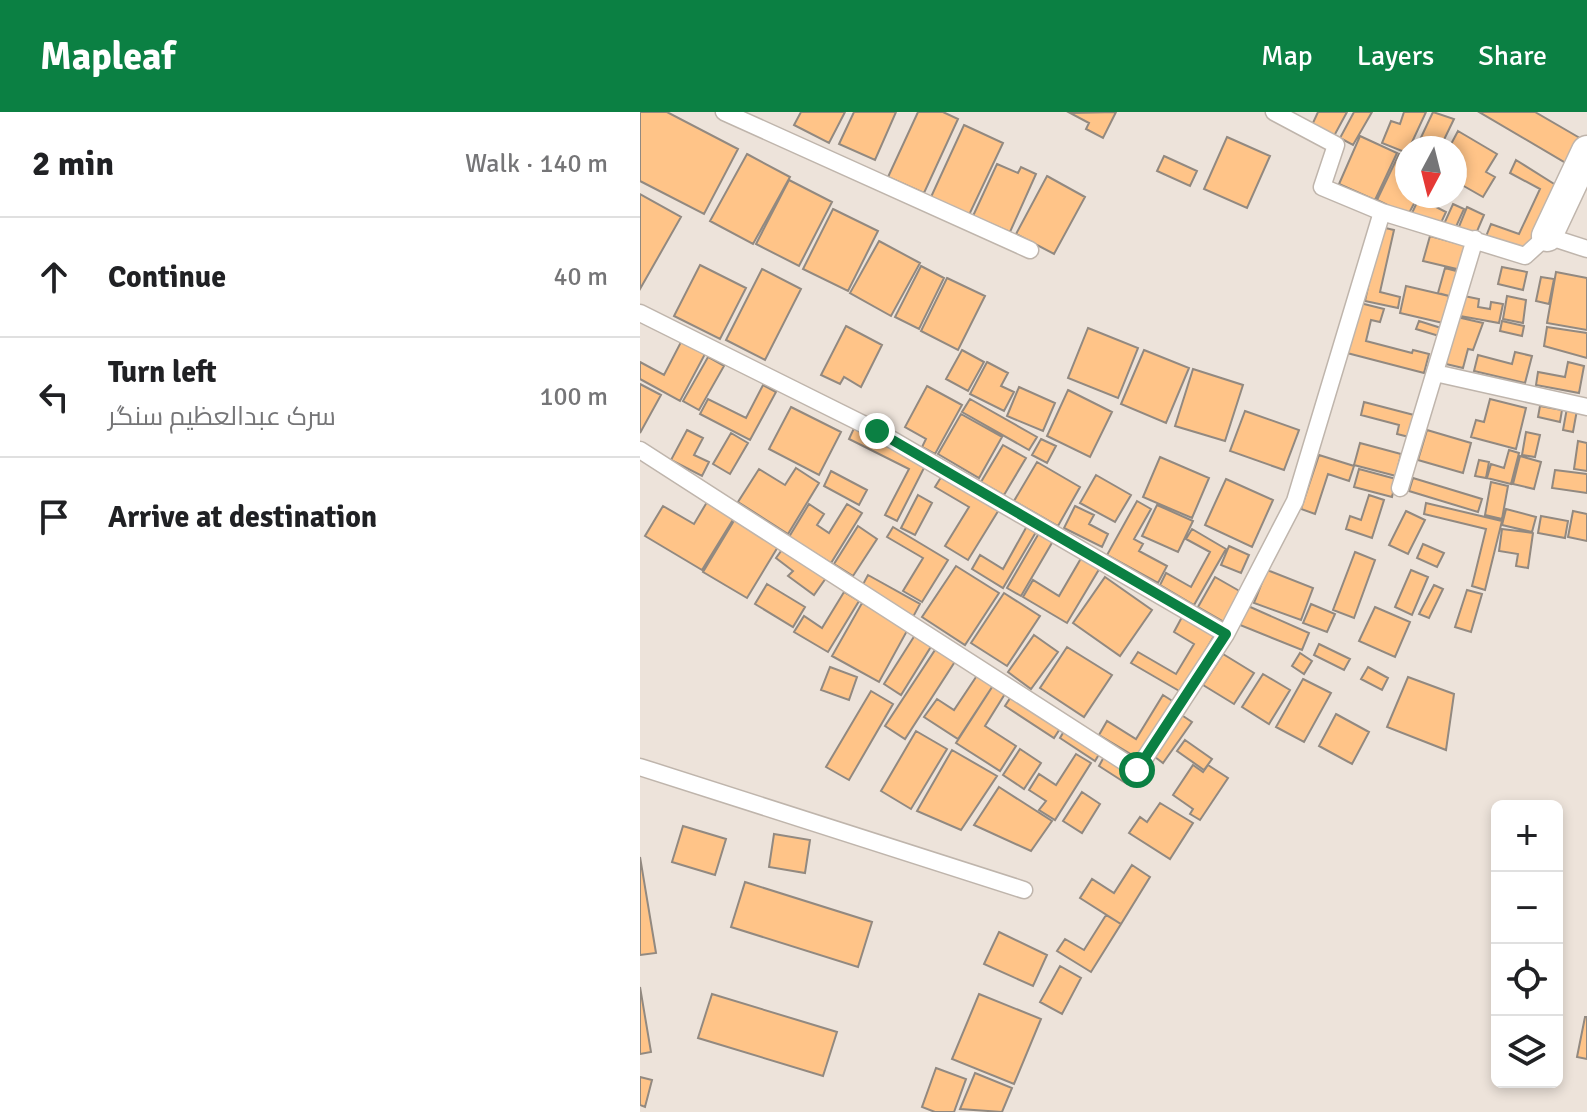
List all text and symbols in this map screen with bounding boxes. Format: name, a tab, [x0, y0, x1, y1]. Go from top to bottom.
text: Mapleaf	[40, 33, 175, 80]
text: Map	[1261, 39, 1313, 73]
text: Layers	[1357, 39, 1434, 73]
text: Share	[1478, 39, 1547, 73]
north arrow	[1395, 136, 1467, 208]
text: 2 min	[32, 143, 114, 185]
text: Walk · 140 m	[465, 148, 608, 180]
icon: ahead	[32, 255, 76, 299]
text: Continue	[108, 259, 226, 296]
text: 40 m	[553, 261, 608, 293]
text: Turn left	[108, 354, 217, 391]
icon: left	[32, 375, 76, 419]
text: 100 m	[539, 381, 608, 413]
text: سرک عبدالعظیم سنگر	[108, 401, 336, 433]
route end	[859, 413, 895, 449]
icon: arrive	[32, 495, 76, 539]
text: Arrive at destination	[108, 499, 377, 536]
route start	[1119, 752, 1155, 788]
map controls	[1491, 800, 1563, 1088]
button: +	[1491, 800, 1563, 872]
button: −	[1491, 872, 1563, 944]
button: locate	[1491, 944, 1563, 1016]
button: layers	[1491, 1016, 1563, 1088]

